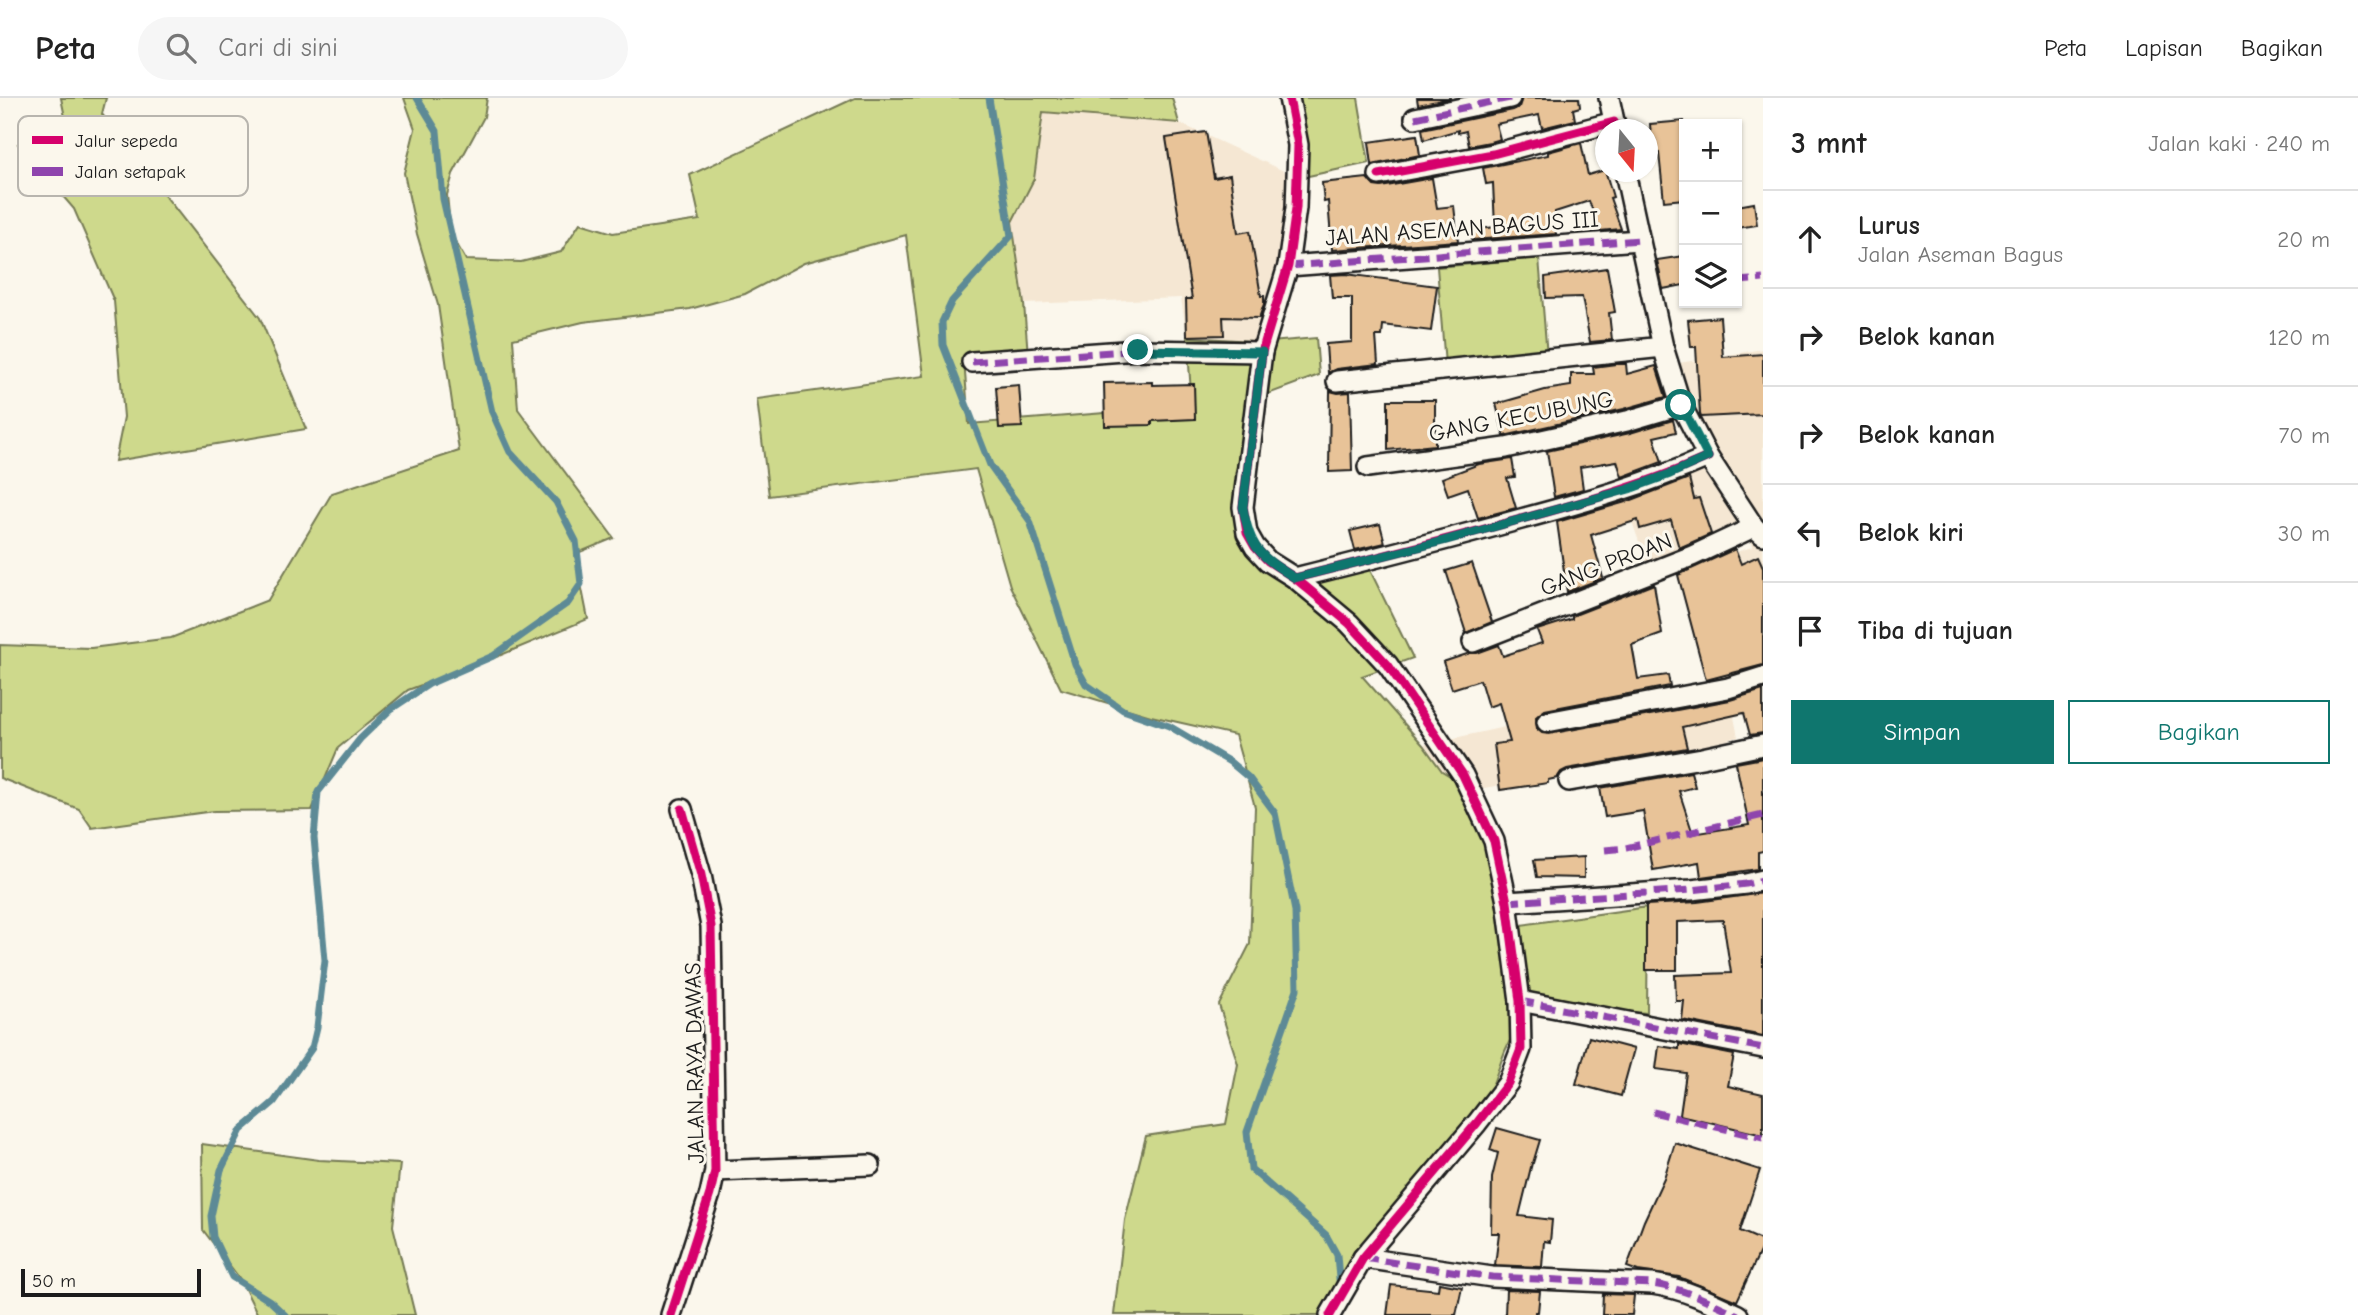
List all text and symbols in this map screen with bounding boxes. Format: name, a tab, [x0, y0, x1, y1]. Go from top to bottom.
search box	[138, 17, 628, 80]
text: Peta	[35, 29, 96, 67]
icon: search	[162, 29, 200, 67]
text: Cari di sini	[218, 33, 338, 63]
text: Peta	[2044, 34, 2087, 62]
text: Lapisan	[2125, 34, 2203, 62]
text: Bagikan	[2241, 34, 2323, 62]
legend	[18, 116, 248, 196]
north arrow	[1595, 119, 1658, 182]
map controls	[1679, 119, 1742, 308]
button: +	[1679, 119, 1742, 182]
text: 3 mnt	[1791, 126, 1866, 161]
text: Jalur sepeda	[75, 130, 178, 152]
text: Jalan kaki · 240 m	[2148, 130, 2330, 157]
text: Jalan setapak	[75, 161, 186, 183]
button: −	[1679, 182, 1742, 245]
street label: JALAN ASEMAN BAGUS III	[1324, 205, 1600, 252]
text: Lurus	[1858, 211, 1920, 241]
icon: ahead	[1791, 220, 1829, 258]
text: 20 m	[2277, 226, 2330, 253]
text: Jalan Aseman Bagus	[1858, 241, 2063, 268]
button: layers	[1679, 245, 1742, 308]
icon: right	[1791, 318, 1829, 356]
text: Belok kanan	[1858, 322, 1995, 352]
text: 120 m	[2268, 324, 2330, 351]
route end	[1122, 334, 1153, 365]
street label: GANG KECUBUNG	[1427, 385, 1616, 448]
route start	[1665, 389, 1696, 420]
icon: right	[1791, 416, 1829, 454]
text: Belok kanan	[1858, 420, 1995, 450]
text: 70 m	[2278, 422, 2330, 449]
icon: left	[1791, 514, 1829, 552]
text: Belok kiri	[1858, 518, 1964, 548]
text: 30 m	[2278, 520, 2330, 547]
street label: GANG PROAN	[1536, 527, 1676, 602]
icon: arrive	[1791, 612, 1829, 650]
text: Tiba di tujuan	[1858, 616, 2013, 646]
button: Simpan	[1791, 700, 2054, 764]
button: Bagikan	[2068, 700, 2330, 764]
street label: JALAN RAYA DAWAS	[679, 962, 710, 1164]
scale bar	[21, 1266, 201, 1298]
text: 50 m	[32, 1270, 76, 1292]

